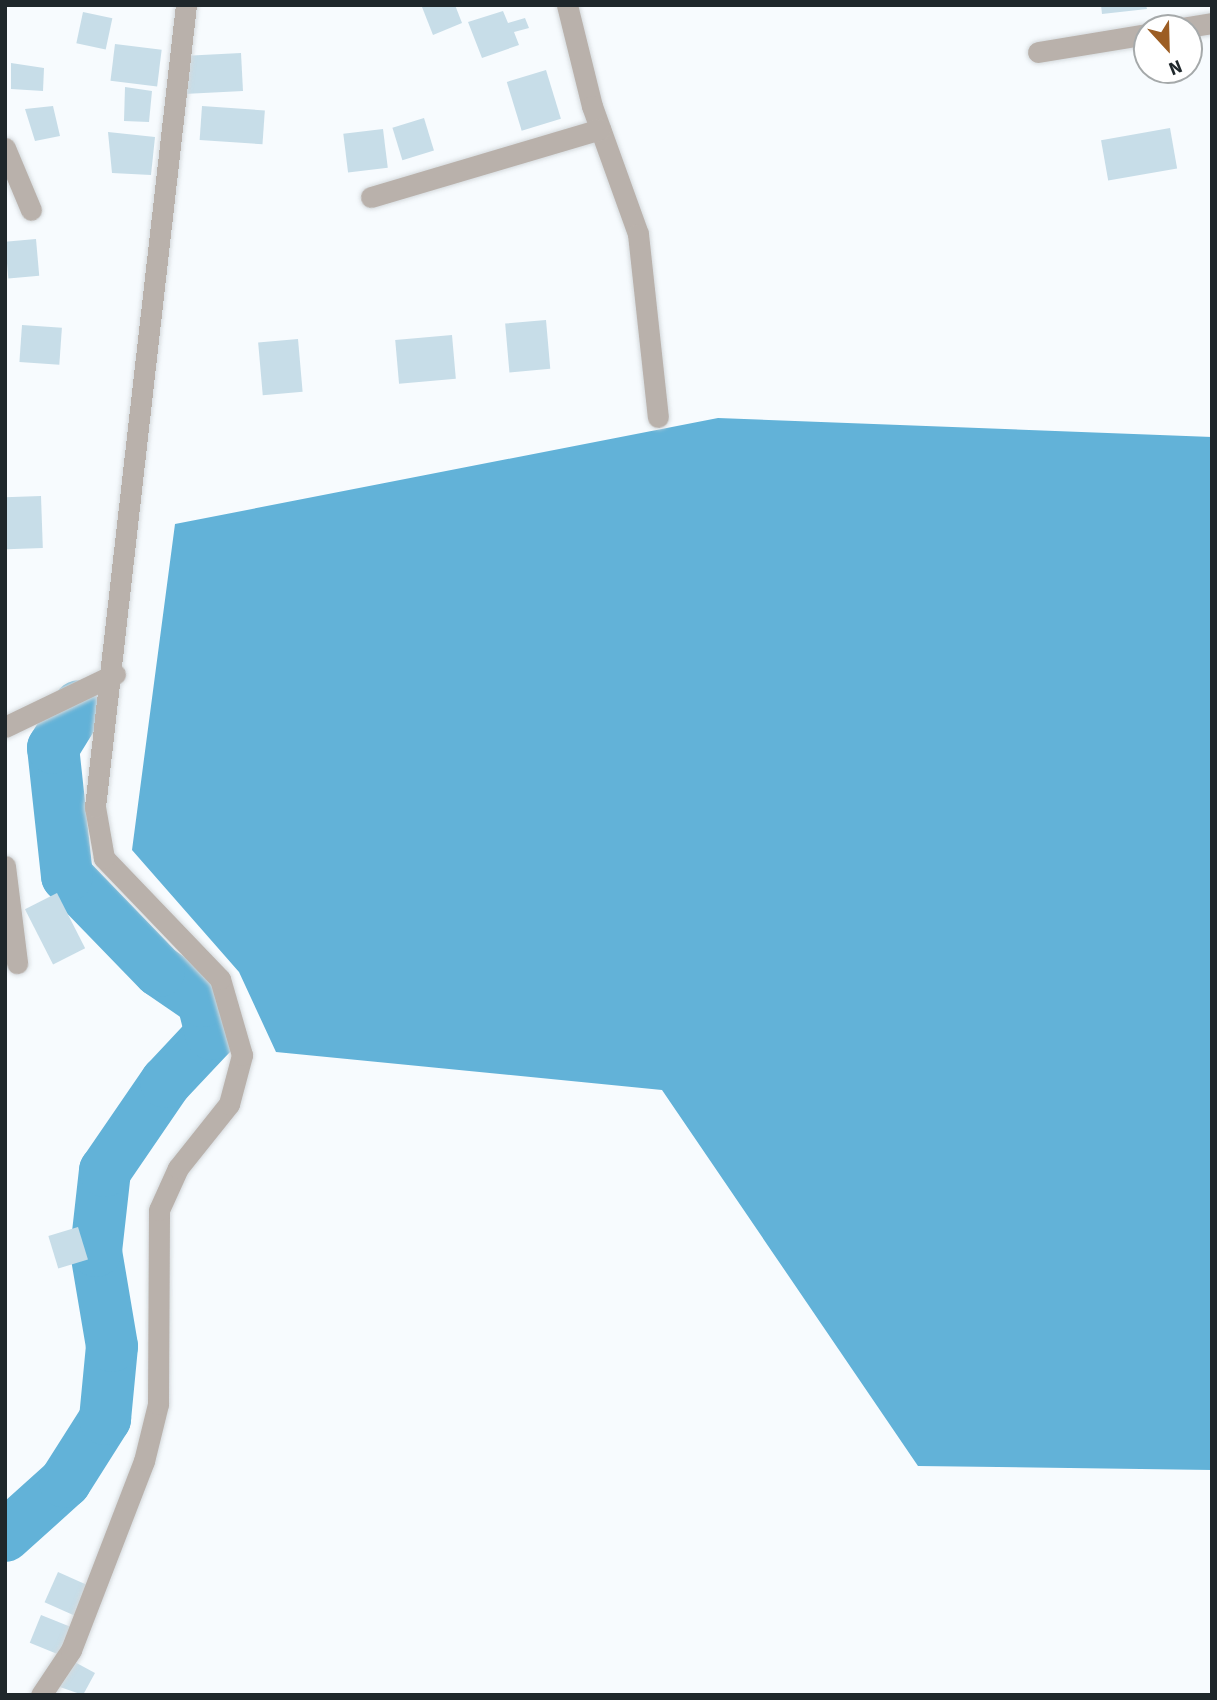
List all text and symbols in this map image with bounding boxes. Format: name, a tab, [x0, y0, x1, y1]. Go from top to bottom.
north arrow	[1133, 14, 1203, 84]
text: N	[1164, 52, 1186, 82]

